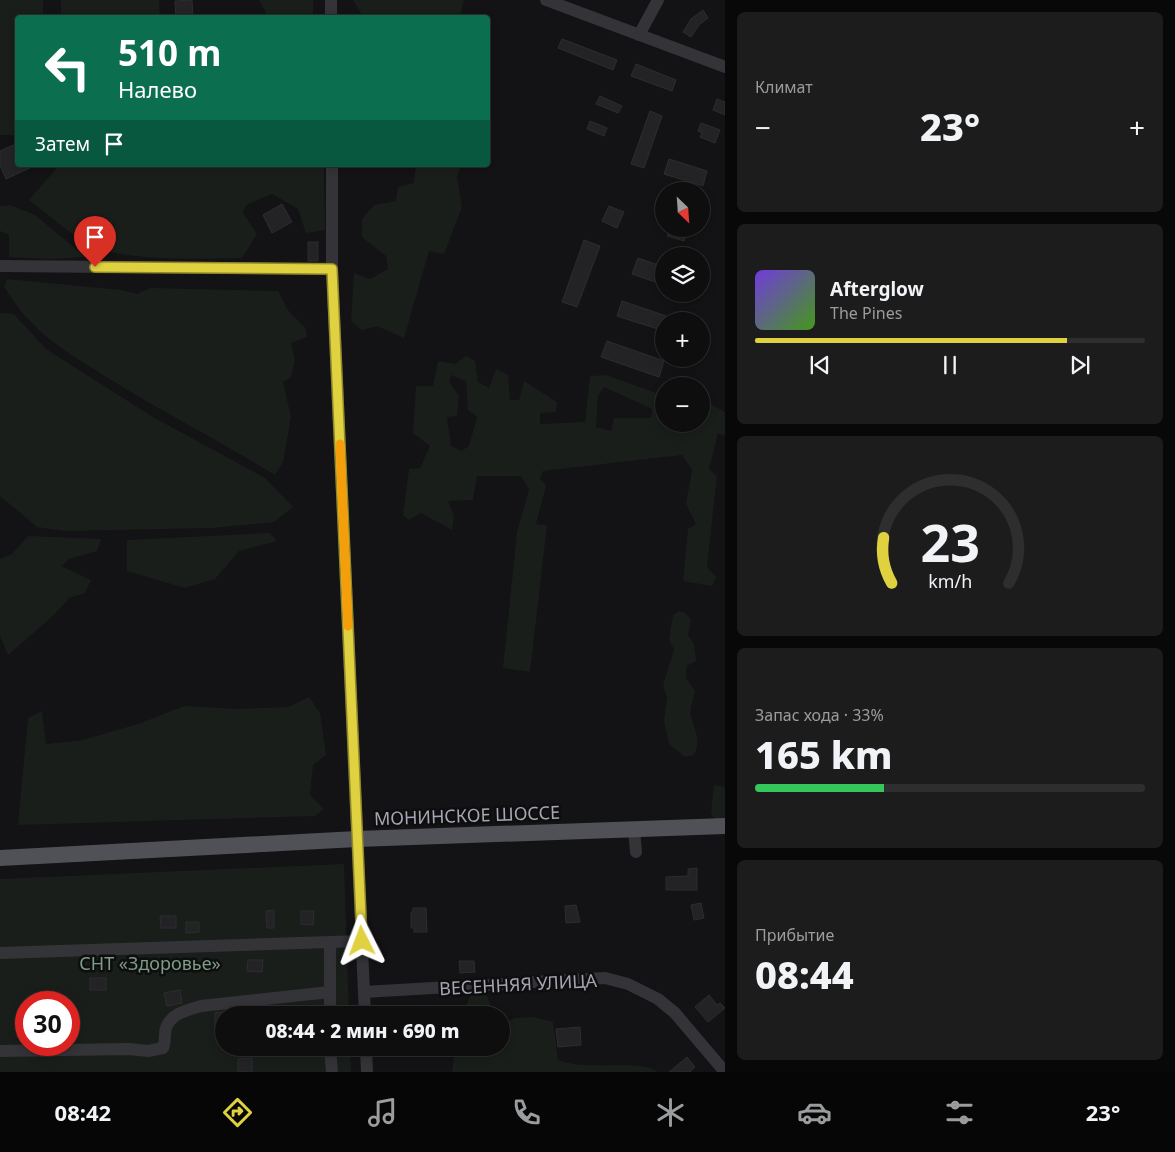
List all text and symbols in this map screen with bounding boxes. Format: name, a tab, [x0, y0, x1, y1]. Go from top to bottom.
text: 510 m	[118, 29, 221, 76]
icon: left	[35, 35, 100, 100]
text: Налево	[118, 74, 197, 104]
text: Климат	[755, 76, 813, 98]
text: 23°	[920, 100, 980, 152]
text: −	[755, 108, 771, 146]
text: +	[1129, 108, 1145, 146]
icon: arrive	[100, 130, 128, 158]
text: Затем	[35, 131, 90, 157]
north arrow	[655, 182, 710, 238]
map controls	[655, 182, 710, 432]
pin	[74, 216, 116, 267]
icon: arrive	[81, 223, 109, 251]
button: layers	[655, 247, 710, 302]
text: Afterglow	[830, 276, 924, 302]
text: The Pines	[830, 302, 902, 324]
button: +	[655, 312, 710, 367]
icon: previous	[806, 351, 834, 379]
icon: pause	[936, 351, 964, 379]
icon: next	[1066, 351, 1094, 379]
button: −	[655, 377, 710, 432]
text: 23	[920, 506, 980, 577]
text: km/h	[928, 569, 972, 593]
text: Запас хода · 33%	[755, 704, 884, 726]
text: 165 km	[755, 728, 893, 780]
street label: МОНИНСКОЕ ШОССЕ	[374, 800, 560, 830]
position arrow	[335, 914, 387, 966]
text: Прибытие	[755, 924, 834, 946]
text: 08:44	[755, 948, 854, 1000]
park label: СНТ «Здоровье»	[79, 951, 221, 975]
street label: ВЕСЕННЯЯ УЛИЦА	[438, 968, 598, 1000]
speed limit sign: 30	[15, 991, 80, 1056]
text: 08:44 · 2 мин · 690 m	[266, 1018, 459, 1044]
icon: directions	[220, 1095, 255, 1130]
icon: music	[365, 1095, 400, 1130]
icon: phone	[509, 1095, 544, 1130]
icon: climate	[653, 1095, 688, 1130]
icon: car	[797, 1095, 832, 1130]
icon: filters	[942, 1095, 977, 1130]
text: 08:42	[55, 1097, 111, 1127]
text: 23°	[1086, 1097, 1120, 1127]

